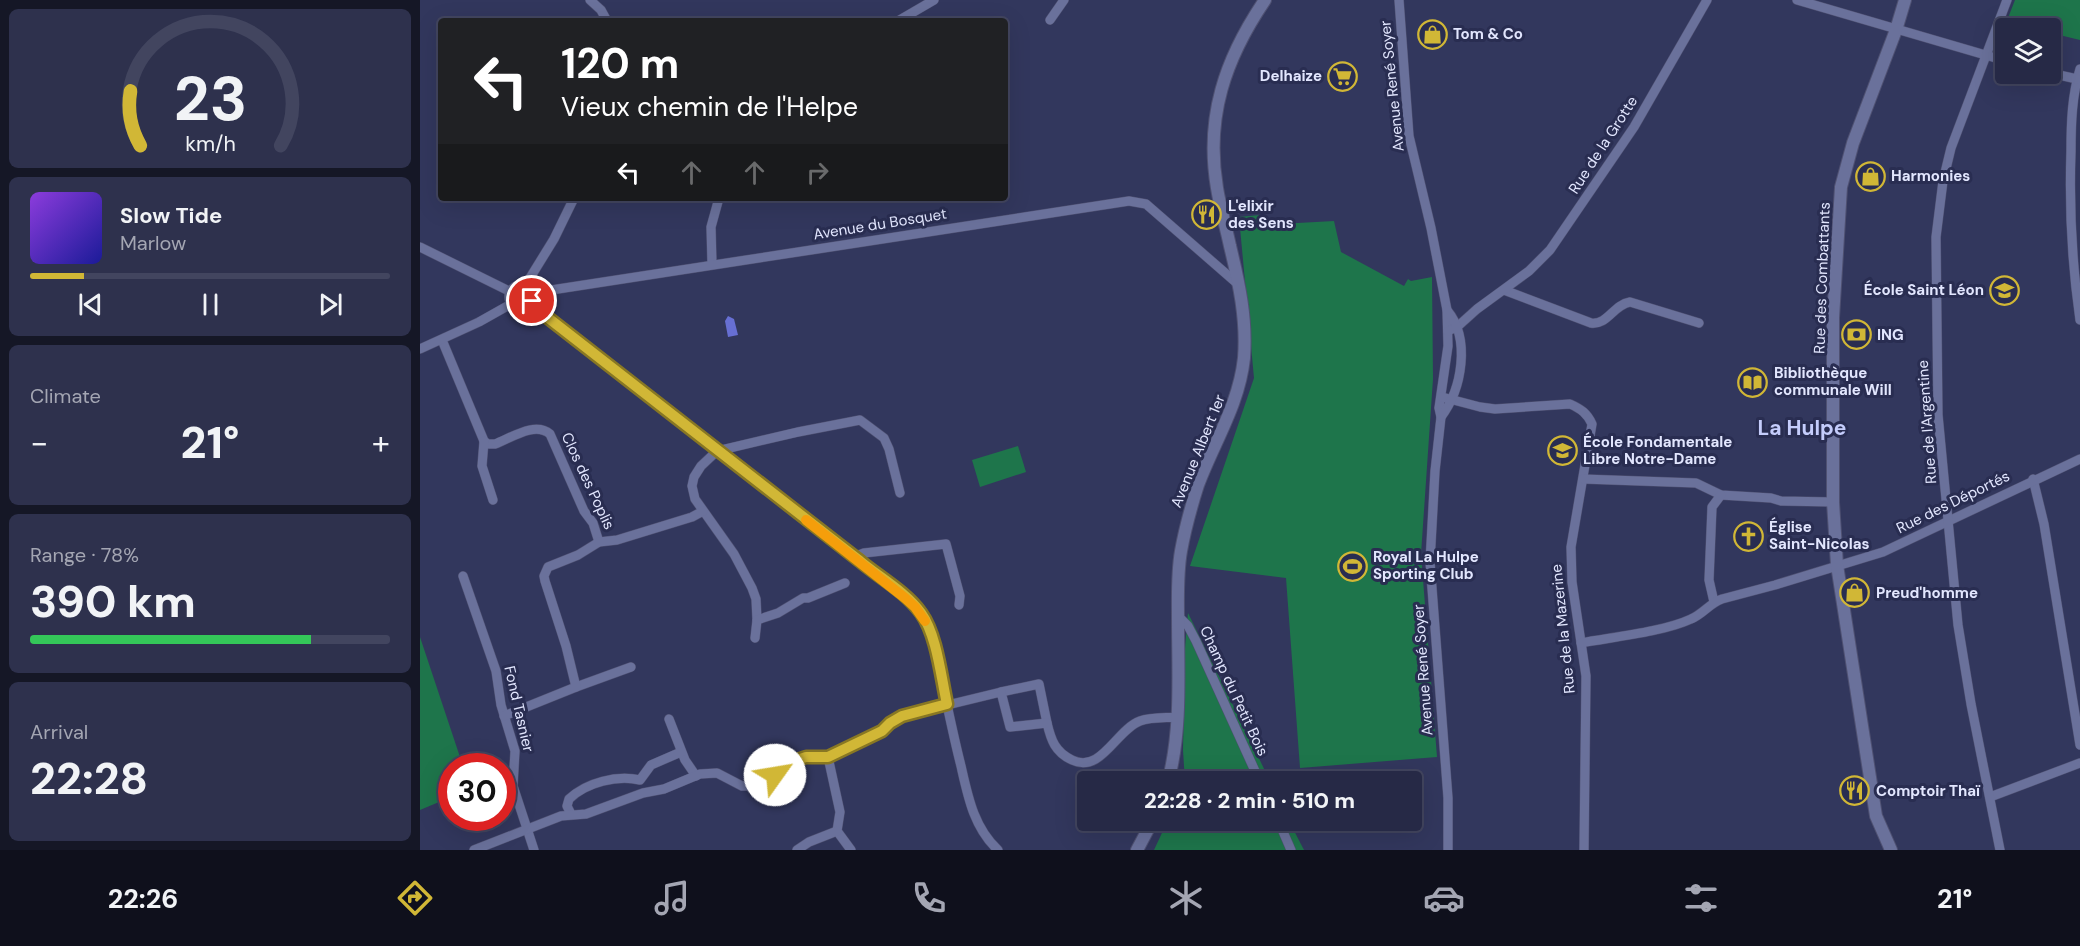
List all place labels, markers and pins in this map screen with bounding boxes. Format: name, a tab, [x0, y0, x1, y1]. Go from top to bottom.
shop icon: Tom & Co	[1416, 18, 1448, 50]
place label: Tom & Co	[1453, 24, 1523, 44]
supermarket icon: Delhaize	[1327, 60, 1359, 92]
place label: Delhaize	[1260, 66, 1322, 86]
shop icon: Harmonies	[1854, 160, 1886, 192]
place label: Harmonies	[1891, 166, 1970, 186]
place label: L'elixir des Sens	[1228, 196, 1294, 233]
restaurant icon: L'elixir des Sens	[1191, 199, 1223, 231]
school or university icon: École Saint Léon	[1989, 274, 2021, 306]
pin	[506, 275, 557, 326]
place label: École Saint Léon	[1864, 280, 1984, 300]
bank icon: ING	[1840, 319, 1872, 351]
place label: ING	[1877, 325, 1904, 345]
place label: Bibliothèque communale Will	[1774, 363, 1892, 400]
library icon: Bibliothèque communale Will	[1737, 366, 1769, 398]
place label: École Fondamentale Libre Notre-Dame	[1583, 432, 1732, 469]
school or university icon: École Fondamentale Libre Notre-Dame	[1546, 435, 1578, 467]
place label: Église Saint-Nicolas	[1769, 517, 1869, 554]
church icon: Église Saint-Nicolas	[1732, 520, 1764, 552]
place label: Royal La Hulpe Sporting Club	[1373, 547, 1479, 584]
sports icon: Royal La Hulpe Sporting Club	[1336, 550, 1368, 582]
shop icon: Preud'homme	[1839, 577, 1871, 609]
place label: Preud'homme	[1876, 583, 1978, 603]
restaurant icon: Comptoir Thaï	[1839, 775, 1871, 807]
place label: Comptoir Thaï	[1876, 781, 1981, 801]

